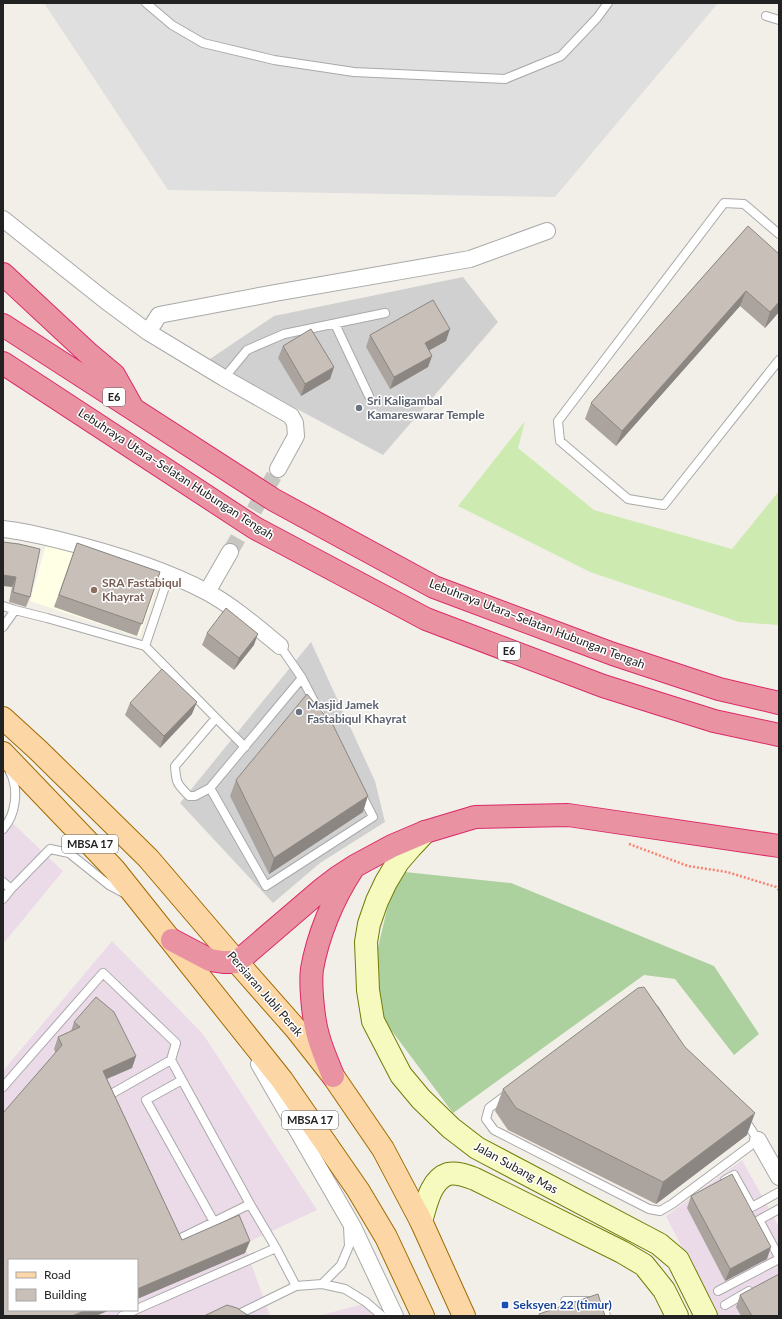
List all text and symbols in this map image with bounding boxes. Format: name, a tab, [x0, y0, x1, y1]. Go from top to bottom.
road number: E6	[103, 388, 125, 406]
place label: Sri Kaligambal Kamareswarar Temple	[367, 393, 485, 422]
marker: Sri Kaligambal Kamareswarar Temple	[354, 403, 364, 413]
street label: Lebuhraya Utara–Selatan Hubungan Tengah	[76, 405, 277, 543]
place label: SRA Fastabiqul Khayrat	[102, 575, 181, 604]
street label: Lebuhraya Utara–Selatan Hubungan Tengah	[427, 575, 647, 672]
marker: SRA Fastabiqul Khayrat	[89, 585, 99, 595]
road number: E6	[498, 642, 520, 660]
place label: Masjid Jamek Fastabiqul Khayrat	[307, 697, 407, 726]
marker: Masjid Jamek Fastabiqul Khayrat	[294, 707, 304, 717]
road number: MBSA 17	[62, 835, 118, 853]
street label: Persiaran Jubli Perak	[224, 948, 307, 1040]
road number: MBSA 17	[282, 1111, 338, 1129]
street label: Jalan Subang Mas	[472, 1138, 561, 1197]
legend	[8, 1259, 138, 1311]
text: Road	[44, 1267, 71, 1282]
text: Building	[44, 1287, 87, 1302]
place label: Seksyen 22 (timur)	[513, 1297, 612, 1312]
marker: Seksyen 22 (timur)	[500, 1300, 510, 1310]

